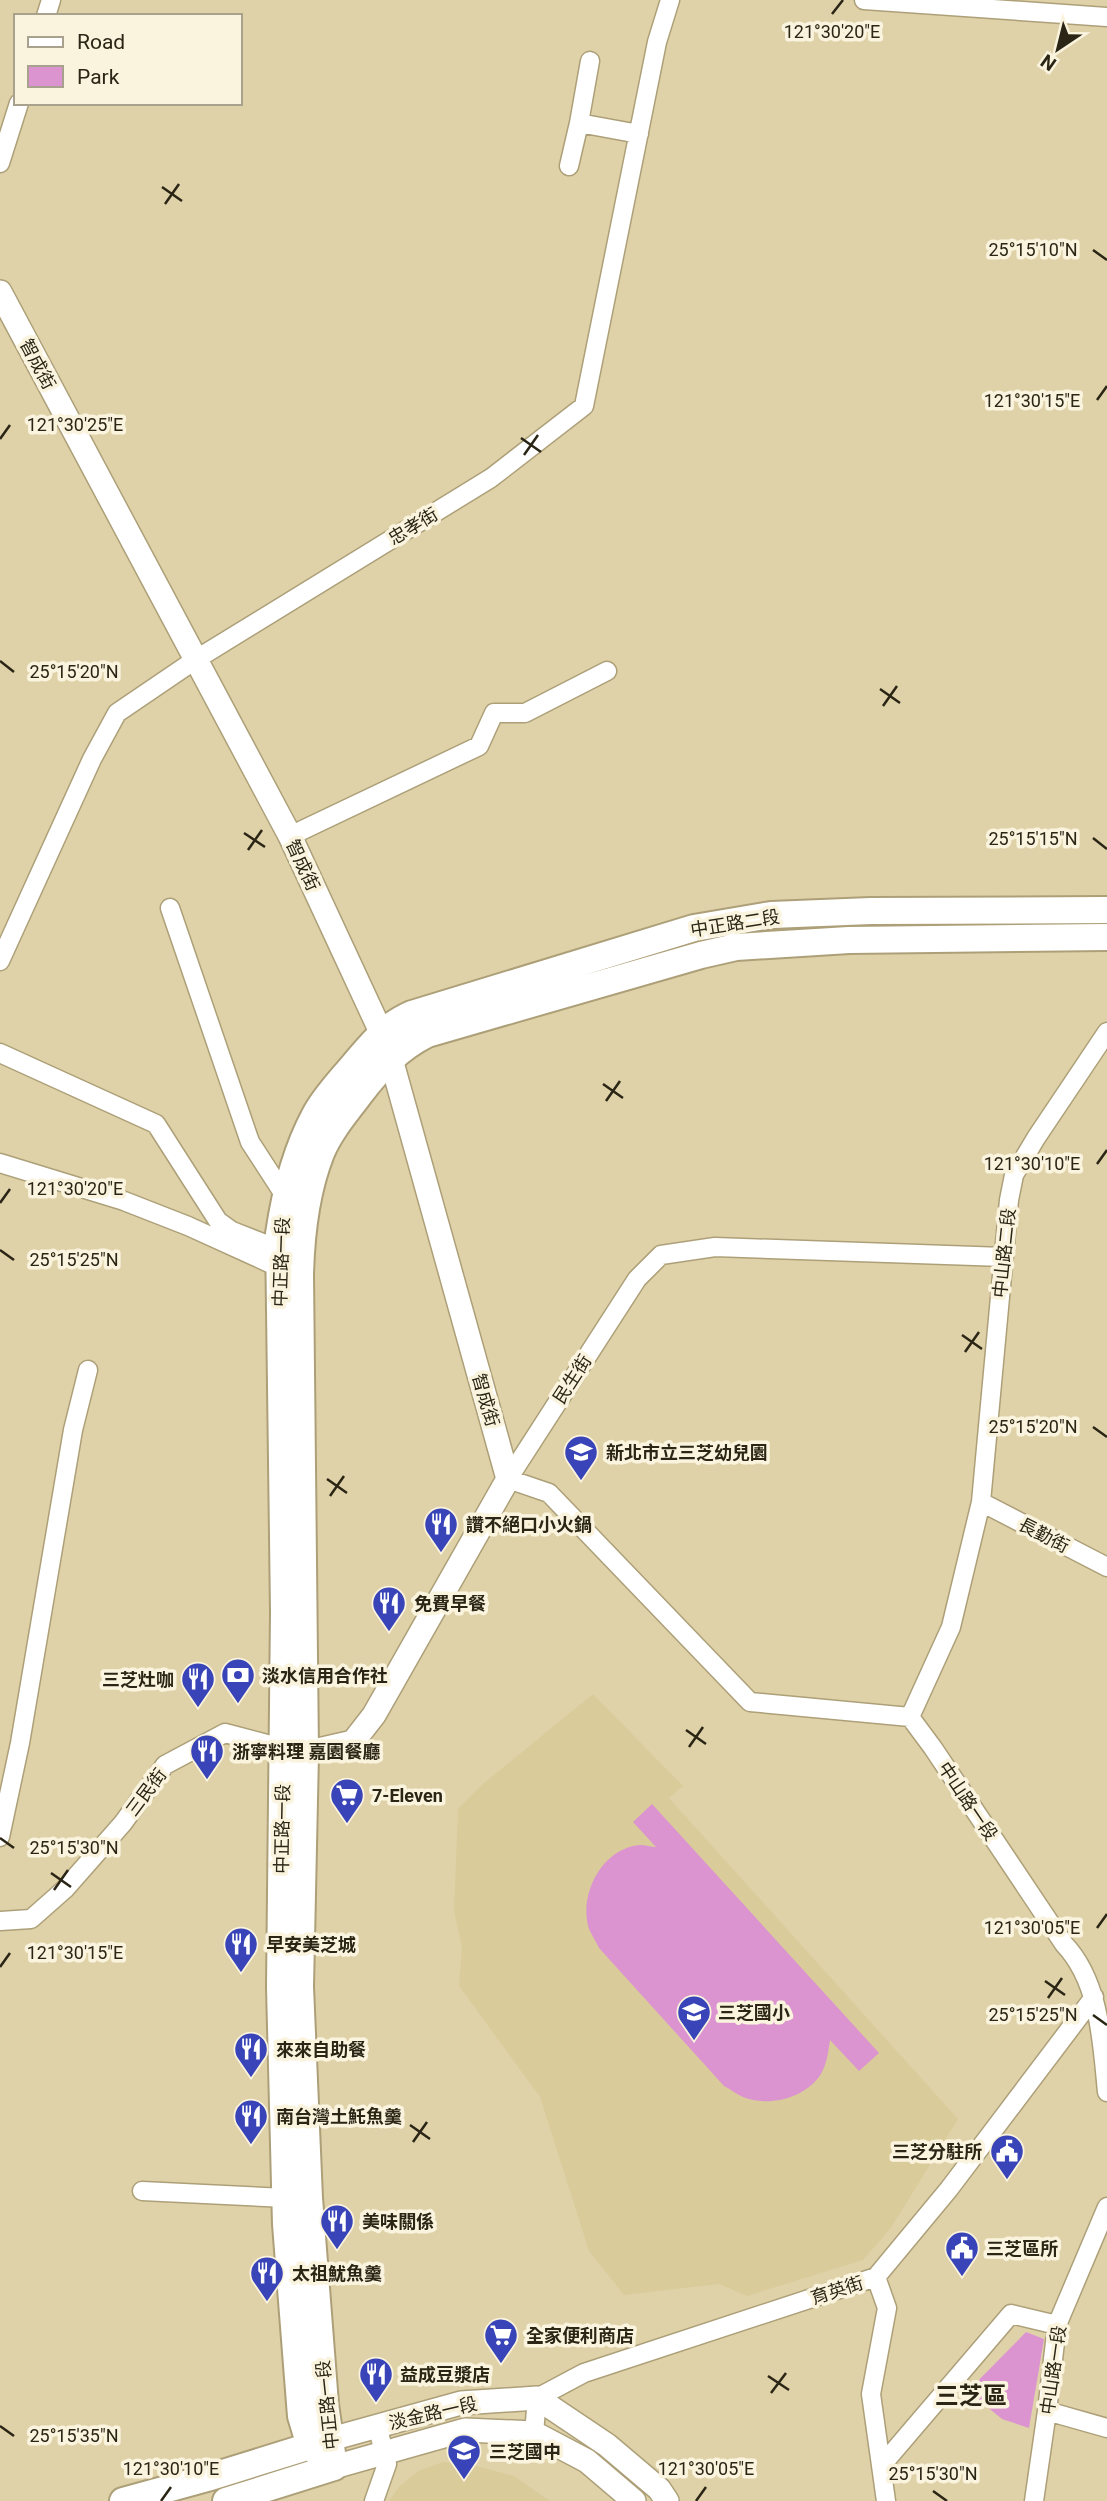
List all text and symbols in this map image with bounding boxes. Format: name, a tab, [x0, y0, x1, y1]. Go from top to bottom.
legend	[14, 14, 242, 105]
north arrow	[1023, 14, 1093, 84]
text: 121°30'20"E	[784, 21, 880, 42]
text: Road	[77, 30, 125, 54]
text: N	[1036, 49, 1061, 76]
text: Park	[77, 65, 120, 89]
text: 25°15'10"N	[988, 239, 1078, 260]
street label: 智成街	[16, 335, 60, 393]
text: 121°30'15"E	[984, 390, 1080, 411]
text: 121°30'25"E	[27, 414, 123, 435]
street label: 忠孝街	[384, 503, 442, 549]
text: 25°15'20"N	[29, 661, 119, 682]
text: 25°15'15"N	[988, 828, 1078, 849]
street label: 智成街	[282, 836, 324, 894]
street label: 中正路二段	[689, 906, 781, 940]
text: 121°30'10"E	[984, 1153, 1080, 1174]
text: 121°30'20"E	[27, 1178, 123, 1199]
street label: 中山路二段	[989, 1207, 1019, 1299]
street label: 中正路一段	[269, 1217, 293, 1307]
text: 25°15'25"N	[29, 1249, 119, 1270]
street label: 民生街	[548, 1351, 596, 1407]
street label: 智成街	[468, 1371, 504, 1429]
text: 25°15'20"N	[988, 1416, 1078, 1437]
school or university icon: 新北市立三芝幼兒園	[562, 1433, 600, 1482]
place label: 新北市立三芝幼兒園	[606, 1442, 768, 1463]
restaurant icon: 讚不絕口小火鍋	[422, 1505, 460, 1554]
street label: 長勤街	[1015, 1513, 1073, 1557]
place label: 讚不絕口小火鍋	[466, 1514, 592, 1535]
restaurant icon: 免費早餐	[370, 1584, 408, 1633]
place label: 免費早餐	[414, 1593, 486, 1614]
bank icon: 淡水信用合作社	[219, 1656, 257, 1705]
restaurant icon: 三芝灶咖	[179, 1660, 217, 1709]
place label: 淡水信用合作社	[262, 1665, 388, 1686]
place label: 三芝灶咖	[102, 1669, 174, 1690]
restaurant icon: 浙寧料理 嘉園餐廳	[188, 1732, 226, 1781]
place label: 浙寧料理 嘉園餐廳	[232, 1741, 380, 1762]
street label: 中山路一段	[934, 1758, 1002, 1844]
street label: 三民街	[121, 1764, 171, 1820]
supermarket icon: 7-Eleven	[328, 1776, 366, 1825]
street label: 中正路一段	[271, 1784, 293, 1874]
place label: 7-Eleven	[372, 1785, 443, 1806]
text: 25°15'30"N	[29, 1837, 119, 1858]
text: 121°30'05"E	[984, 1917, 1080, 1938]
restaurant icon: 早安美芝城	[222, 1925, 260, 1974]
place label: 早安美芝城	[266, 1934, 356, 1955]
text: 121°30'15"E	[27, 1942, 123, 1963]
school or university icon: 三芝國小	[675, 1993, 713, 2042]
place label: 三芝國小	[718, 2002, 790, 2023]
text: 25°15'25"N	[988, 2004, 1078, 2025]
restaurant icon: 來來自助餐	[232, 2030, 270, 2079]
place label: 來來自助餐	[276, 2039, 366, 2060]
restaurant icon: 南台灣土魠魚羹	[232, 2097, 270, 2146]
place label: 南台灣土魠魚羹	[276, 2106, 402, 2127]
public building icon: 三芝分駐所	[988, 2132, 1026, 2181]
place label: 三芝分駐所	[892, 2141, 982, 2162]
restaurant icon: 美味關係	[318, 2202, 356, 2251]
place label: 美味關係	[362, 2211, 434, 2232]
public building icon: 三芝區所	[943, 2229, 981, 2278]
place label: 三芝區所	[986, 2238, 1058, 2259]
restaurant icon: 太祖魷魚羹	[248, 2254, 286, 2303]
place label: 太祖魷魚羹	[292, 2263, 382, 2284]
street label: 育英街	[808, 2272, 866, 2308]
supermarket icon: 全家便利商店	[482, 2316, 520, 2365]
street label: 中山路一段	[1036, 2324, 1070, 2416]
place label: 全家便利商店	[526, 2325, 634, 2346]
restaurant icon: 益成豆漿店	[357, 2355, 395, 2404]
street label: 中正路一段	[312, 2359, 342, 2451]
place label: 益成豆漿店	[400, 2364, 490, 2385]
district label: 三芝區	[935, 2382, 1007, 2410]
street label: 淡金路一段	[387, 2393, 479, 2433]
text: 25°15'35"N	[29, 2425, 119, 2446]
school or university icon: 三芝國中	[445, 2432, 483, 2481]
place label: 三芝國中	[489, 2441, 561, 2462]
text: 121°30'10"E	[123, 2458, 219, 2479]
text: 121°30'05"E	[658, 2458, 754, 2479]
text: 25°15'30"N	[888, 2463, 978, 2484]

